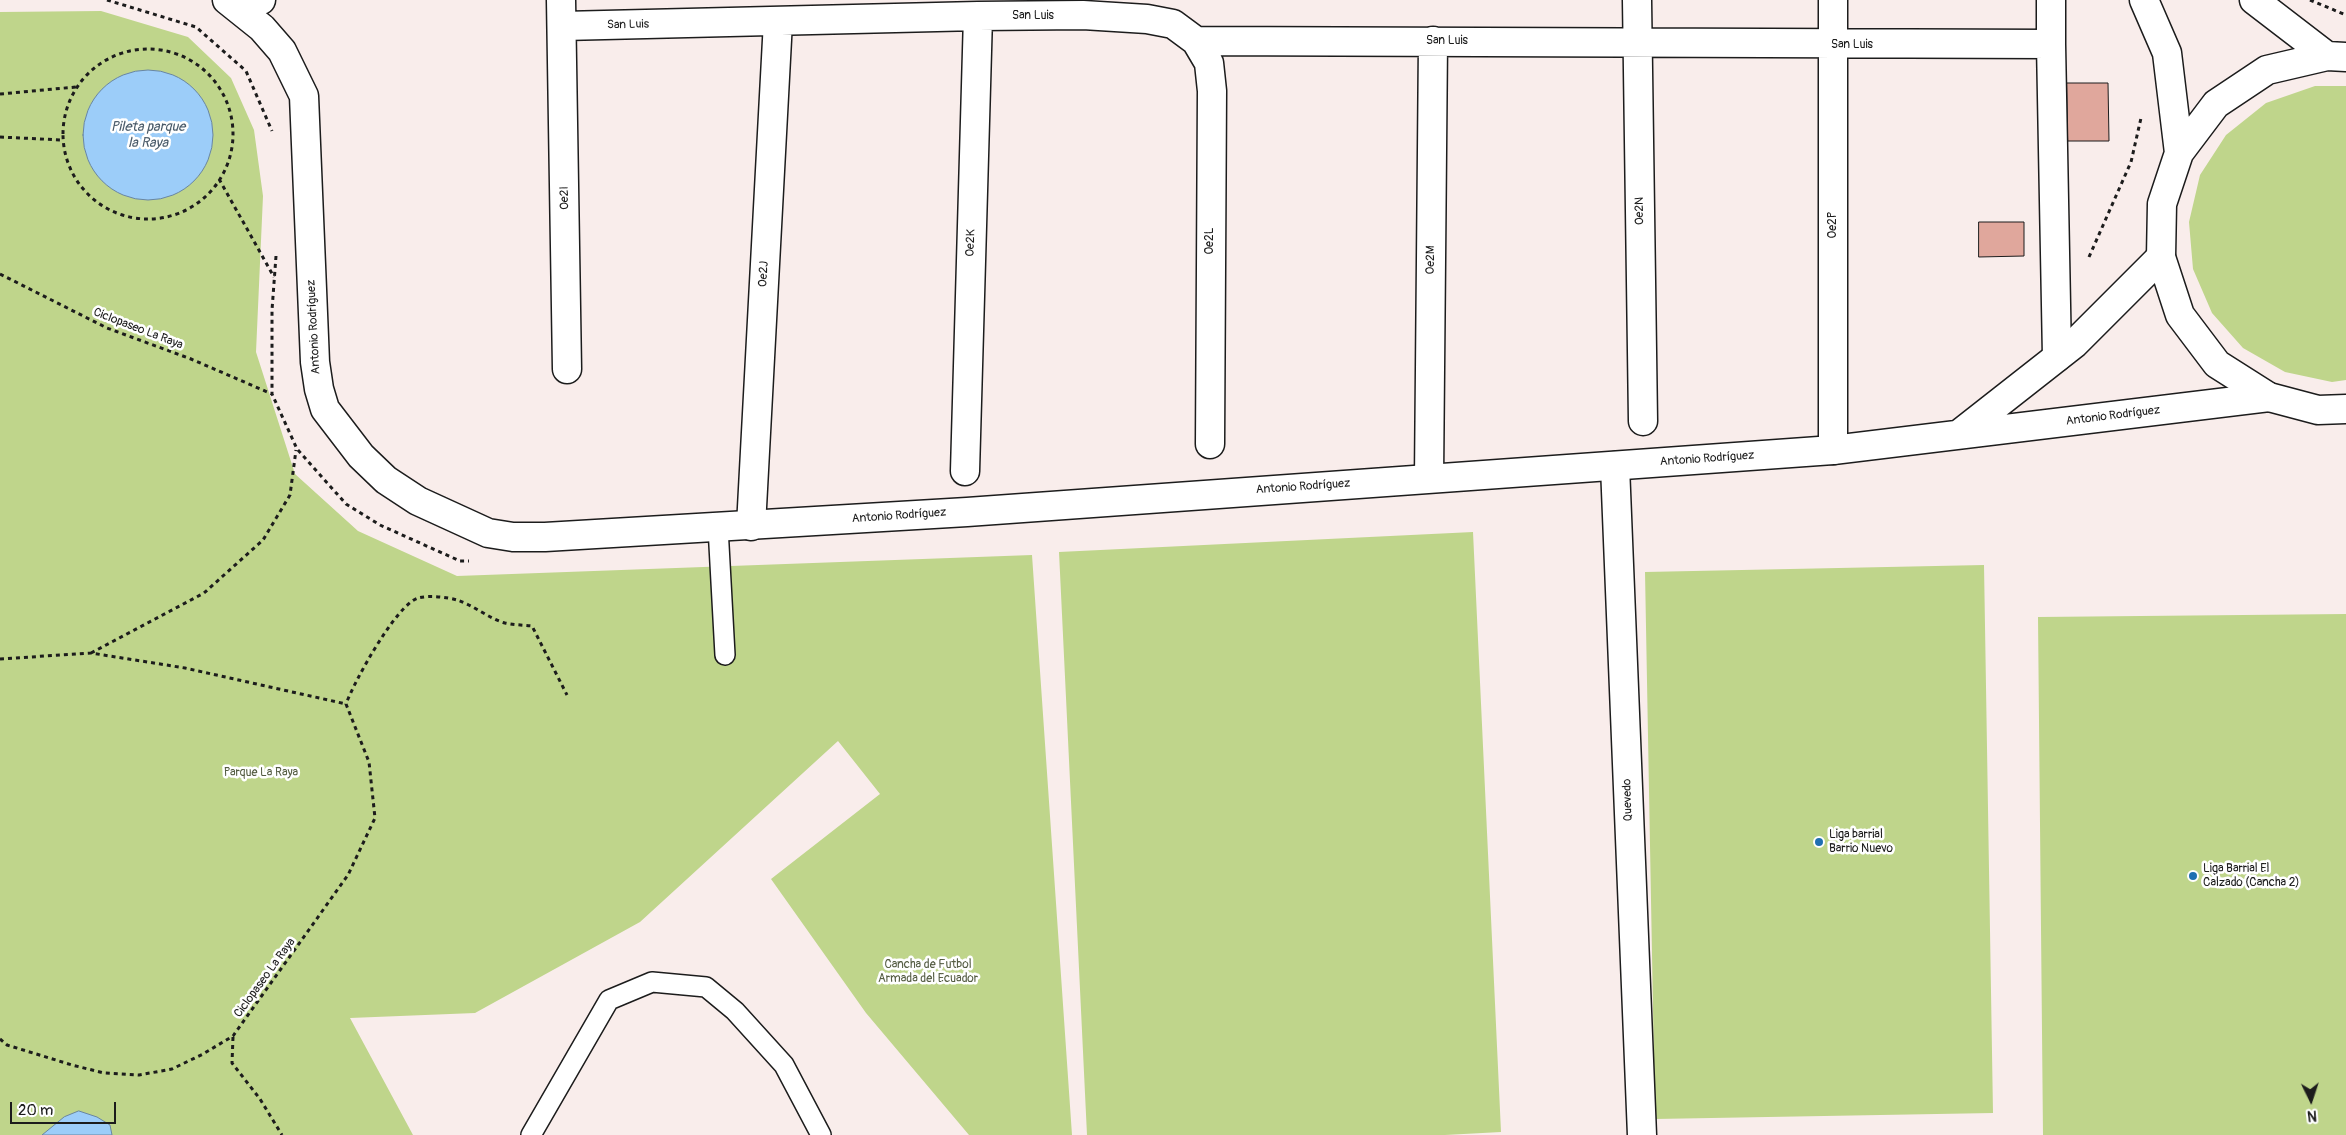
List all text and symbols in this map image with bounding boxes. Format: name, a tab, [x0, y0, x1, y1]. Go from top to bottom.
street label: San Luis	[1012, 9, 1054, 23]
street label: San Luis	[607, 17, 649, 33]
street label: San Luis	[1426, 34, 1468, 48]
street label: San Luis	[1831, 38, 1873, 52]
water label: Pileta parque la Raya	[111, 119, 185, 152]
street label: Oe2I	[558, 186, 572, 210]
street label: Oe2N	[1633, 197, 1647, 225]
street label: Oe2P	[1826, 212, 1840, 238]
street label: Oe2L	[1203, 227, 1217, 255]
street label: Oe2K	[963, 229, 979, 257]
street label: Oe2M	[1424, 245, 1438, 275]
street label: Oe2J	[756, 261, 772, 287]
street label: Antonio Rodríguez	[304, 279, 324, 375]
street label: Ciclopaseo La Raya	[91, 305, 185, 353]
street label: Antonio Rodríguez	[2065, 403, 2161, 429]
street label: Antonio Rodríguez	[1659, 449, 1755, 469]
street label: Antonio Rodríguez	[1255, 477, 1351, 497]
street label: Antonio Rodríguez	[851, 506, 947, 526]
park label: Parque La Raya	[224, 766, 298, 780]
street label: Quevedo	[1620, 778, 1636, 822]
place label: Liga barrial Barrio Nuevo	[1829, 828, 1893, 856]
marker: Liga barrial Barrio Nuevo	[1813, 836, 1825, 848]
place label: Liga Barrial El Calzado (Cancha 2)	[2203, 862, 2299, 890]
marker: Liga Barrial El Calzado (Cancha 2)	[2187, 870, 2199, 882]
street label: Ciclopaseo La Raya	[231, 935, 299, 1021]
park label: Cancha de Futbol Armada del Ecuador	[878, 958, 978, 986]
north arrow	[2286, 1075, 2336, 1125]
scale bar	[12, 1092, 119, 1124]
text: 20 m	[18, 1101, 53, 1120]
text: N	[2307, 1107, 2317, 1124]

